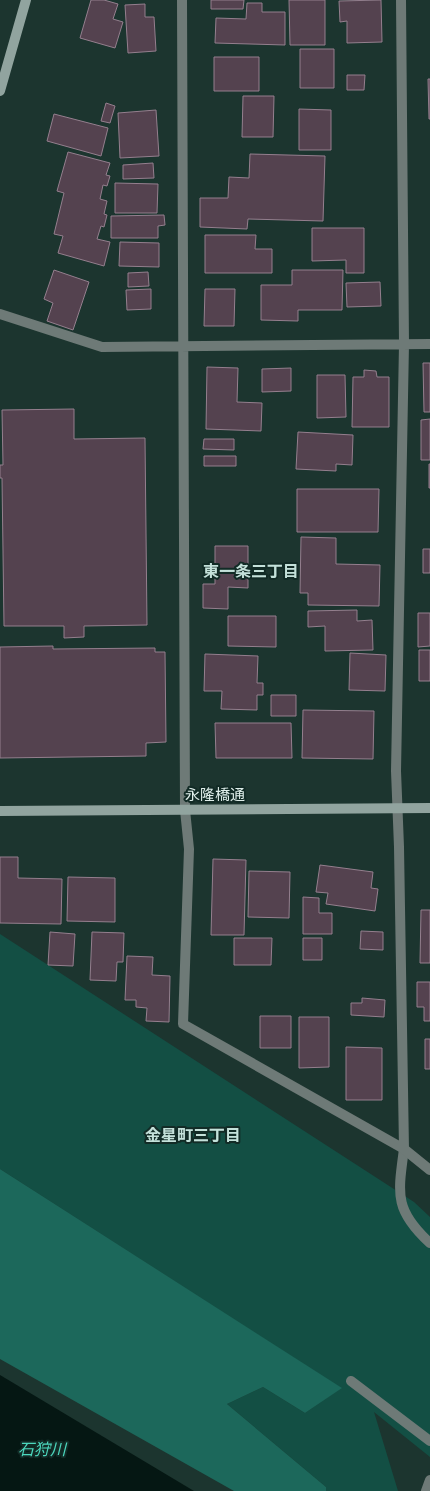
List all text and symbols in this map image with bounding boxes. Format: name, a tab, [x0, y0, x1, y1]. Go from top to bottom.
district label: 東一条三丁目	[203, 563, 299, 582]
street label: 永隆橋通	[185, 786, 245, 805]
district label: 金星町三丁目	[145, 1127, 241, 1146]
water label: 石狩川	[18, 1441, 68, 1460]

